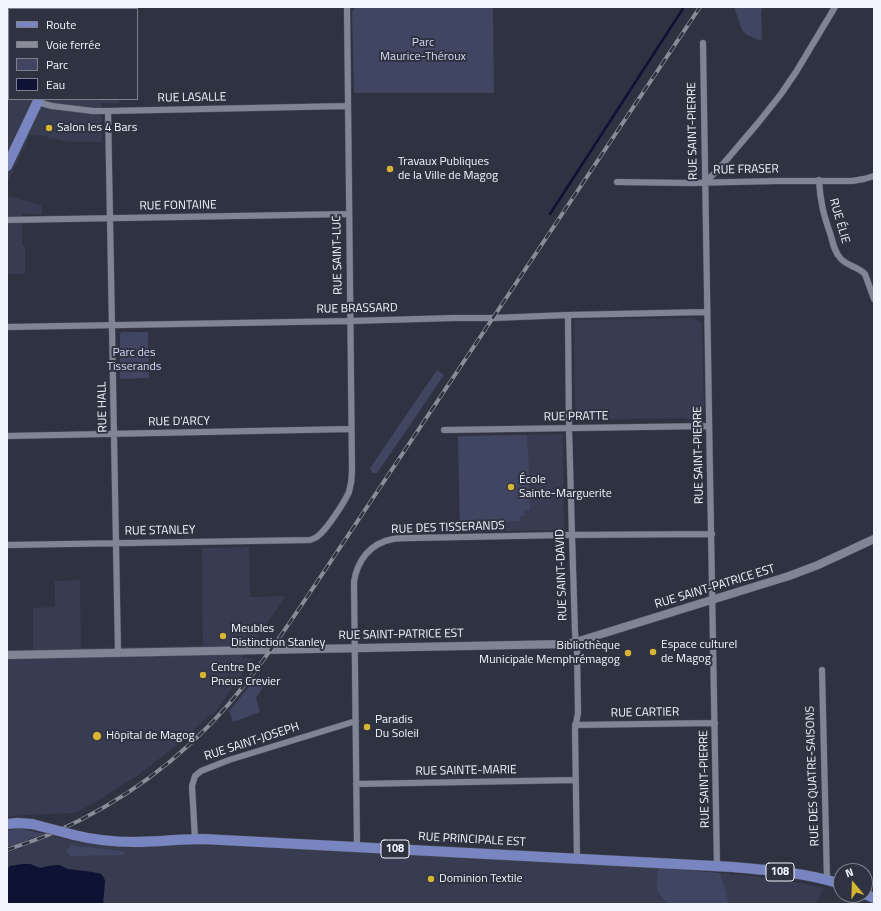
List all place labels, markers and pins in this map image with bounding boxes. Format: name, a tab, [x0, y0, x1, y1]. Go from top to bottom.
place label: Salon les 4 Bars	[57, 121, 137, 135]
marker: Salon les 4 Bars	[44, 123, 54, 133]
place label: Travaux Publiques de la Ville de Magog	[398, 155, 498, 183]
marker: Travaux Publiques de la Ville de Magog	[385, 164, 395, 174]
place label: École Sainte-Marguerite	[519, 473, 612, 501]
marker: École Sainte-Marguerite	[506, 482, 516, 492]
place label: Meubles Distinction Stanley	[231, 622, 325, 650]
marker: Meubles Distinction Stanley	[218, 631, 228, 641]
place label: Espace culturel de Magog	[661, 638, 737, 666]
place label: Bibliothèque Municipale Memphrémagog	[479, 639, 620, 667]
marker: Espace culturel de Magog	[648, 647, 658, 657]
marker: Bibliothèque Municipale Memphrémagog	[623, 648, 633, 658]
place label: Centre De Pneus Crevier	[211, 661, 280, 689]
marker: Centre De Pneus Crevier	[198, 670, 208, 680]
place label: Paradis Du Soleil	[375, 713, 419, 741]
marker: Paradis Du Soleil	[362, 722, 372, 732]
place label: Hôpital de Magog	[106, 729, 195, 743]
marker: Hôpital de Magog	[91, 730, 103, 742]
place label: Dominion Textile	[439, 872, 523, 886]
marker: Dominion Textile	[426, 874, 436, 884]

